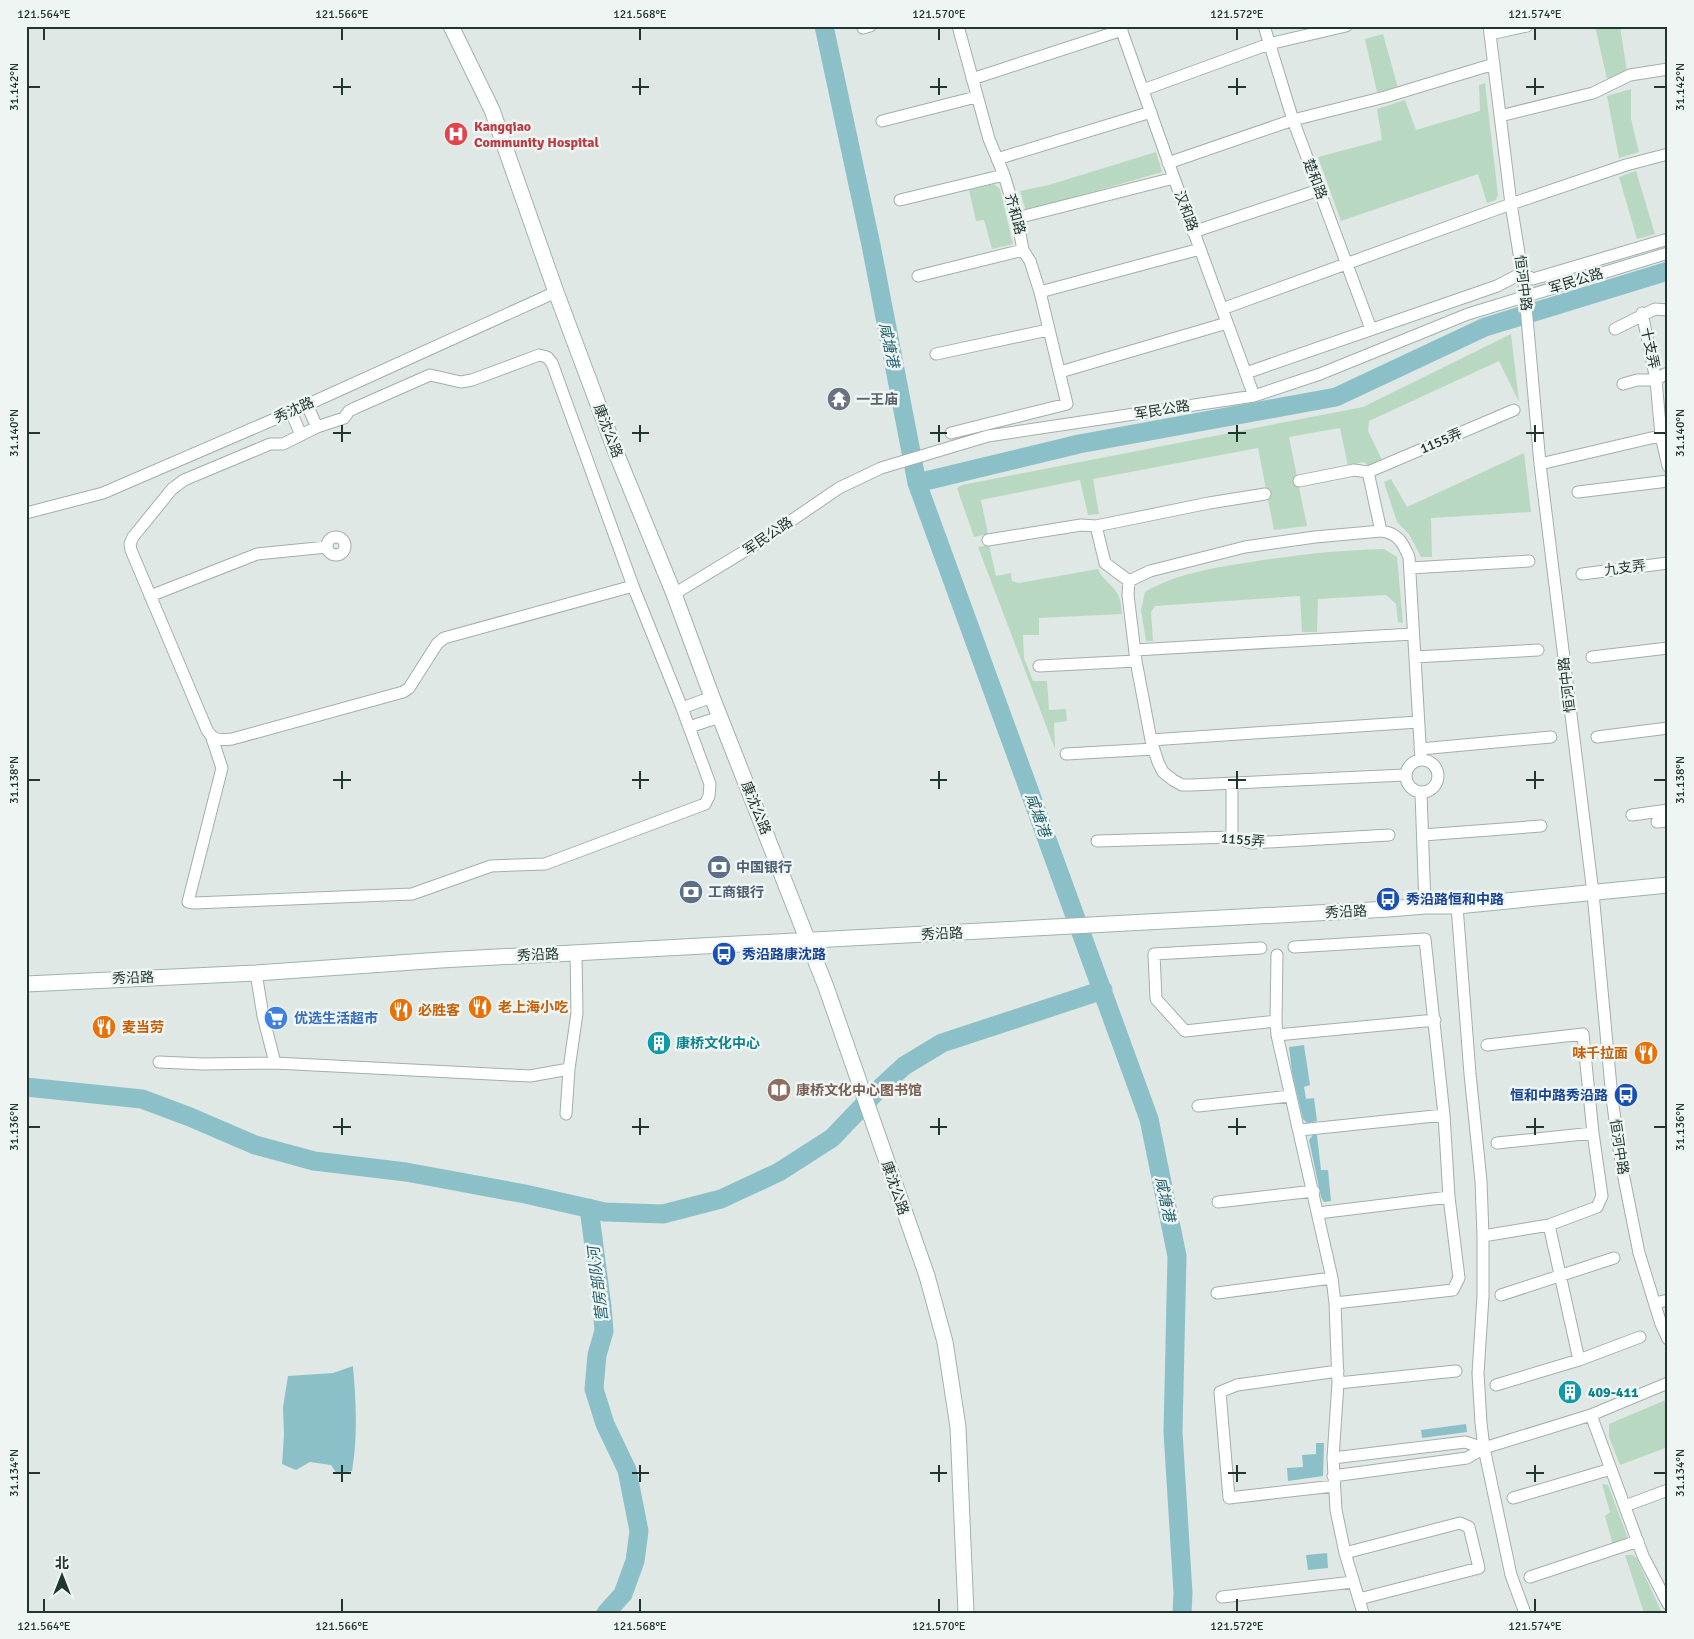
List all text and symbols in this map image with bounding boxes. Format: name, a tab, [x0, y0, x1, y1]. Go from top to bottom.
text: 121.564°E	[17, 7, 71, 22]
text: 121.566°E	[315, 7, 369, 22]
text: 121.568°E	[613, 7, 667, 22]
text: 121.570°E	[912, 7, 966, 22]
text: 121.572°E	[1210, 7, 1264, 22]
text: 121.574°E	[1508, 7, 1562, 22]
text: 31.142°N	[7, 63, 22, 111]
text: 31.142°N	[1673, 63, 1688, 111]
place label: Kangqiao Community Hospital	[474, 118, 599, 151]
hospital icon: Kangqiao Community Hospital	[443, 121, 469, 147]
street label: 楚和路	[1300, 156, 1330, 202]
street label: 汉和路	[1171, 188, 1201, 234]
street label: 齐和路	[1001, 192, 1029, 236]
street label: 恒河中路	[1511, 254, 1535, 312]
street label: 军民公路	[1547, 265, 1605, 297]
water label: 咸塘港	[876, 321, 903, 371]
street label: 十支弄	[1637, 326, 1663, 370]
temple icon: 一王庙	[826, 386, 852, 412]
place label: 一王庙	[856, 391, 898, 408]
street label: 秀沈路	[271, 394, 317, 426]
street label: 军民公路	[1133, 397, 1191, 423]
street label: 康沈公路	[590, 402, 626, 460]
text: 31.140°N	[7, 409, 22, 457]
text: 31.140°N	[1673, 409, 1688, 457]
street label: 1155弄	[1417, 425, 1465, 457]
street label: 军民公路	[740, 513, 796, 559]
street label: 九支弄	[1603, 557, 1647, 579]
street label: 恒河中路	[1555, 656, 1579, 714]
text: 31.138°N	[7, 756, 22, 804]
text: 31.138°N	[1673, 756, 1688, 804]
street label: 康沈公路	[738, 779, 774, 837]
water label: 咸塘港	[1022, 791, 1055, 841]
street label: 1155弄	[1220, 830, 1266, 850]
bank icon: 中国银行	[706, 854, 732, 880]
place label: 中国银行	[736, 859, 792, 876]
bank icon: 工商银行	[678, 879, 704, 905]
place label: 工商银行	[708, 884, 764, 901]
bus stop icon: 秀沿路恒和中路	[1375, 886, 1401, 912]
place label: 秀沿路恒和中路	[1406, 891, 1504, 908]
street label: 秀沿路	[1325, 902, 1367, 922]
street label: 秀沿路	[921, 924, 963, 944]
bus stop icon: 秀沿路康沈路	[711, 941, 737, 967]
street label: 秀沿路	[517, 945, 559, 965]
place label: 秀沿路康沈路	[742, 946, 826, 963]
street label: 秀沿路	[112, 969, 154, 987]
restaurant icon: 老上海小吃	[467, 994, 493, 1020]
restaurant icon: 必胜客	[388, 997, 414, 1023]
place label: 老上海小吃	[498, 999, 568, 1016]
place label: 必胜客	[418, 1002, 460, 1019]
supermarket icon: 优选生活超市	[263, 1005, 289, 1031]
place label: 优选生活超市	[294, 1010, 378, 1027]
restaurant icon: 麦当劳	[91, 1014, 117, 1040]
place label: 麦当劳	[122, 1019, 164, 1036]
building icon: 康桥文化中心	[646, 1030, 672, 1056]
place label: 康桥文化中心	[676, 1035, 760, 1052]
restaurant icon: 味千拉面	[1633, 1040, 1659, 1066]
place label: 味千拉面	[1572, 1045, 1628, 1062]
library icon: 康桥文化中心图书馆	[766, 1077, 792, 1103]
place label: 康桥文化中心图书馆	[796, 1082, 922, 1099]
bus stop icon: 恒和中路秀沿路	[1613, 1082, 1639, 1108]
place label: 恒和中路秀沿路	[1510, 1087, 1608, 1104]
text: 31.136°N	[7, 1103, 22, 1151]
text: 31.136°N	[1673, 1103, 1688, 1151]
street label: 恒河中路	[1606, 1118, 1632, 1176]
street label: 康沈公路	[878, 1159, 912, 1217]
water label: 咸塘港	[1152, 1175, 1179, 1225]
water label: 营房部队河	[584, 1243, 612, 1322]
building icon: 409-411	[1557, 1379, 1583, 1405]
place label: 409-411	[1588, 1384, 1639, 1401]
text: 31.134°N	[7, 1449, 22, 1497]
text: 31.134°N	[1673, 1449, 1688, 1497]
north arrow	[38, 1552, 88, 1602]
text: 北	[55, 1555, 69, 1572]
text: 121.564°E	[17, 1619, 71, 1634]
text: 121.566°E	[315, 1619, 369, 1634]
text: 121.568°E	[613, 1619, 667, 1634]
text: 121.570°E	[912, 1619, 966, 1634]
text: 121.572°E	[1210, 1619, 1264, 1634]
text: 121.574°E	[1508, 1619, 1562, 1634]

